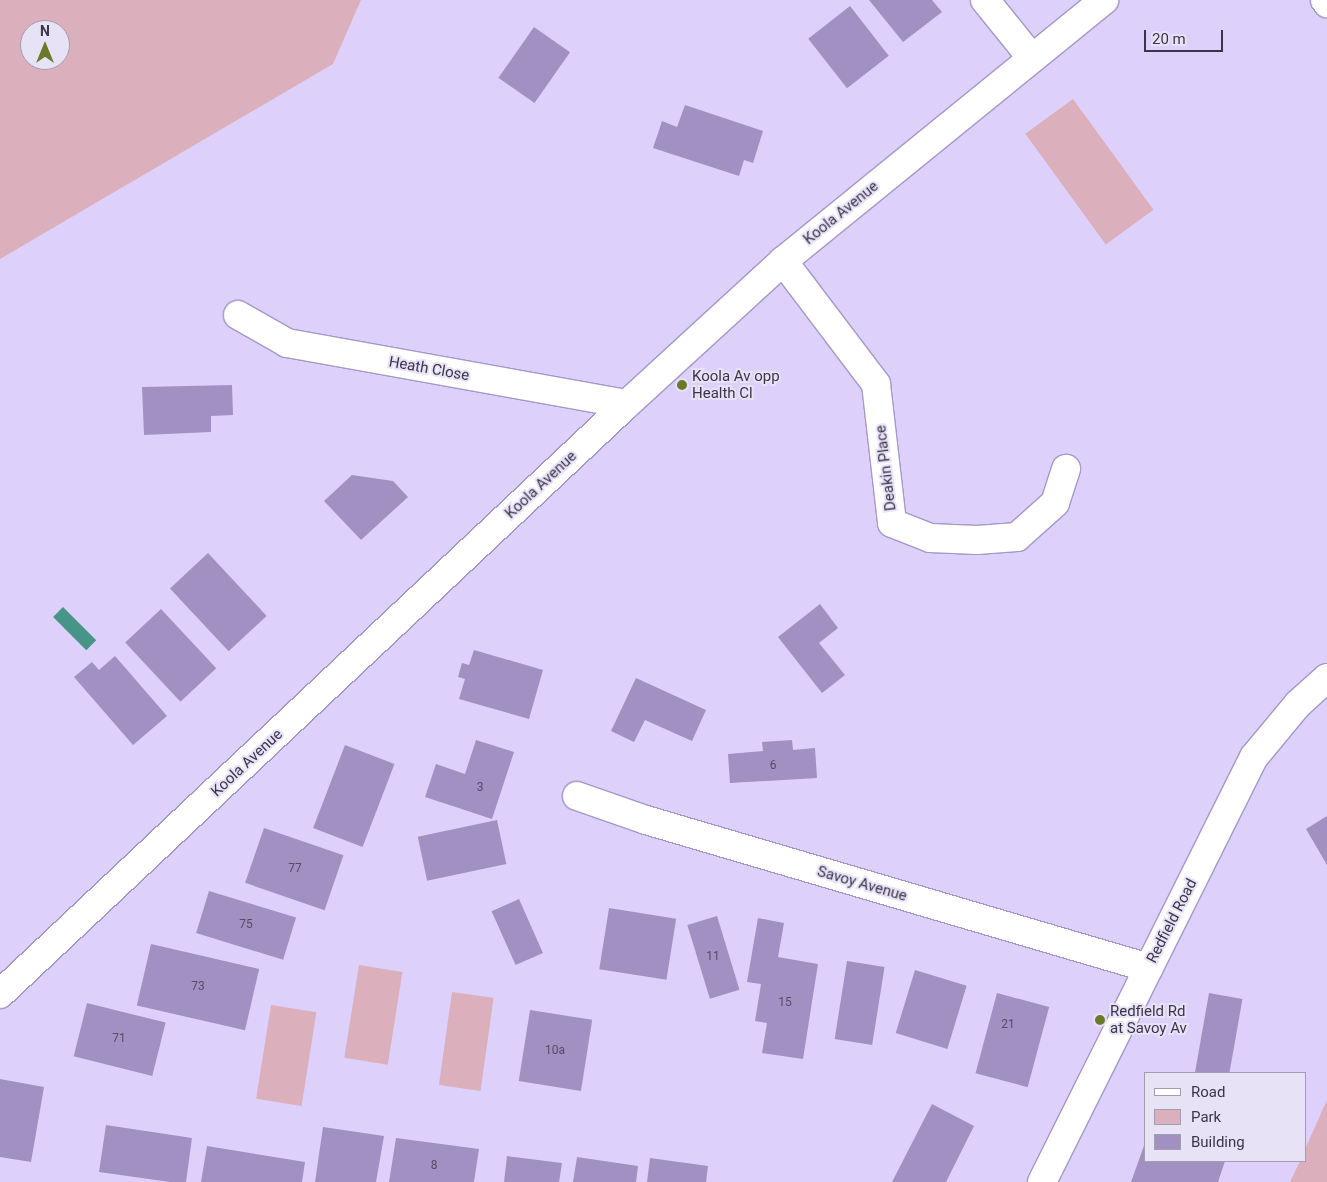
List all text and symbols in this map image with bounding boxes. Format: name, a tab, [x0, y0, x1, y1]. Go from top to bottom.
north arrow	[20, 20, 70, 70]
scale bar	[1147, 20, 1226, 52]
text: N	[40, 23, 50, 39]
text: 20 m	[1152, 30, 1186, 48]
street label: Koola Avenue	[800, 177, 882, 249]
street label: Heath Close	[387, 353, 471, 385]
place label: Koola Av opp Health Cl	[692, 367, 780, 402]
marker: Koola Av opp Health Cl	[676, 379, 688, 391]
street label: Deakin Place	[872, 424, 900, 512]
street label: Koola Avenue	[502, 447, 580, 523]
street label: Koola Avenue	[208, 725, 286, 801]
house number: 6	[770, 759, 776, 773]
house number: 3	[477, 781, 483, 795]
house number: 77	[288, 862, 302, 876]
street label: Savoy Avenue	[815, 863, 909, 905]
street label: Redfield Road	[1143, 876, 1201, 966]
house number: 75	[239, 918, 253, 932]
house number: 11	[706, 950, 720, 964]
house number: 73	[191, 980, 205, 994]
house number: 15	[778, 996, 792, 1010]
place label: Redfield Rd at Savoy Av	[1110, 1002, 1187, 1037]
marker: Redfield Rd at Savoy Av	[1094, 1014, 1106, 1026]
house number: 21	[1001, 1018, 1015, 1032]
house number: 71	[112, 1032, 126, 1046]
house number: 10a	[545, 1044, 565, 1058]
legend	[1144, 1072, 1307, 1162]
text: Road	[1191, 1083, 1225, 1101]
text: Park	[1191, 1108, 1221, 1126]
text: Building	[1191, 1133, 1245, 1151]
house number: 8	[431, 1159, 437, 1173]

